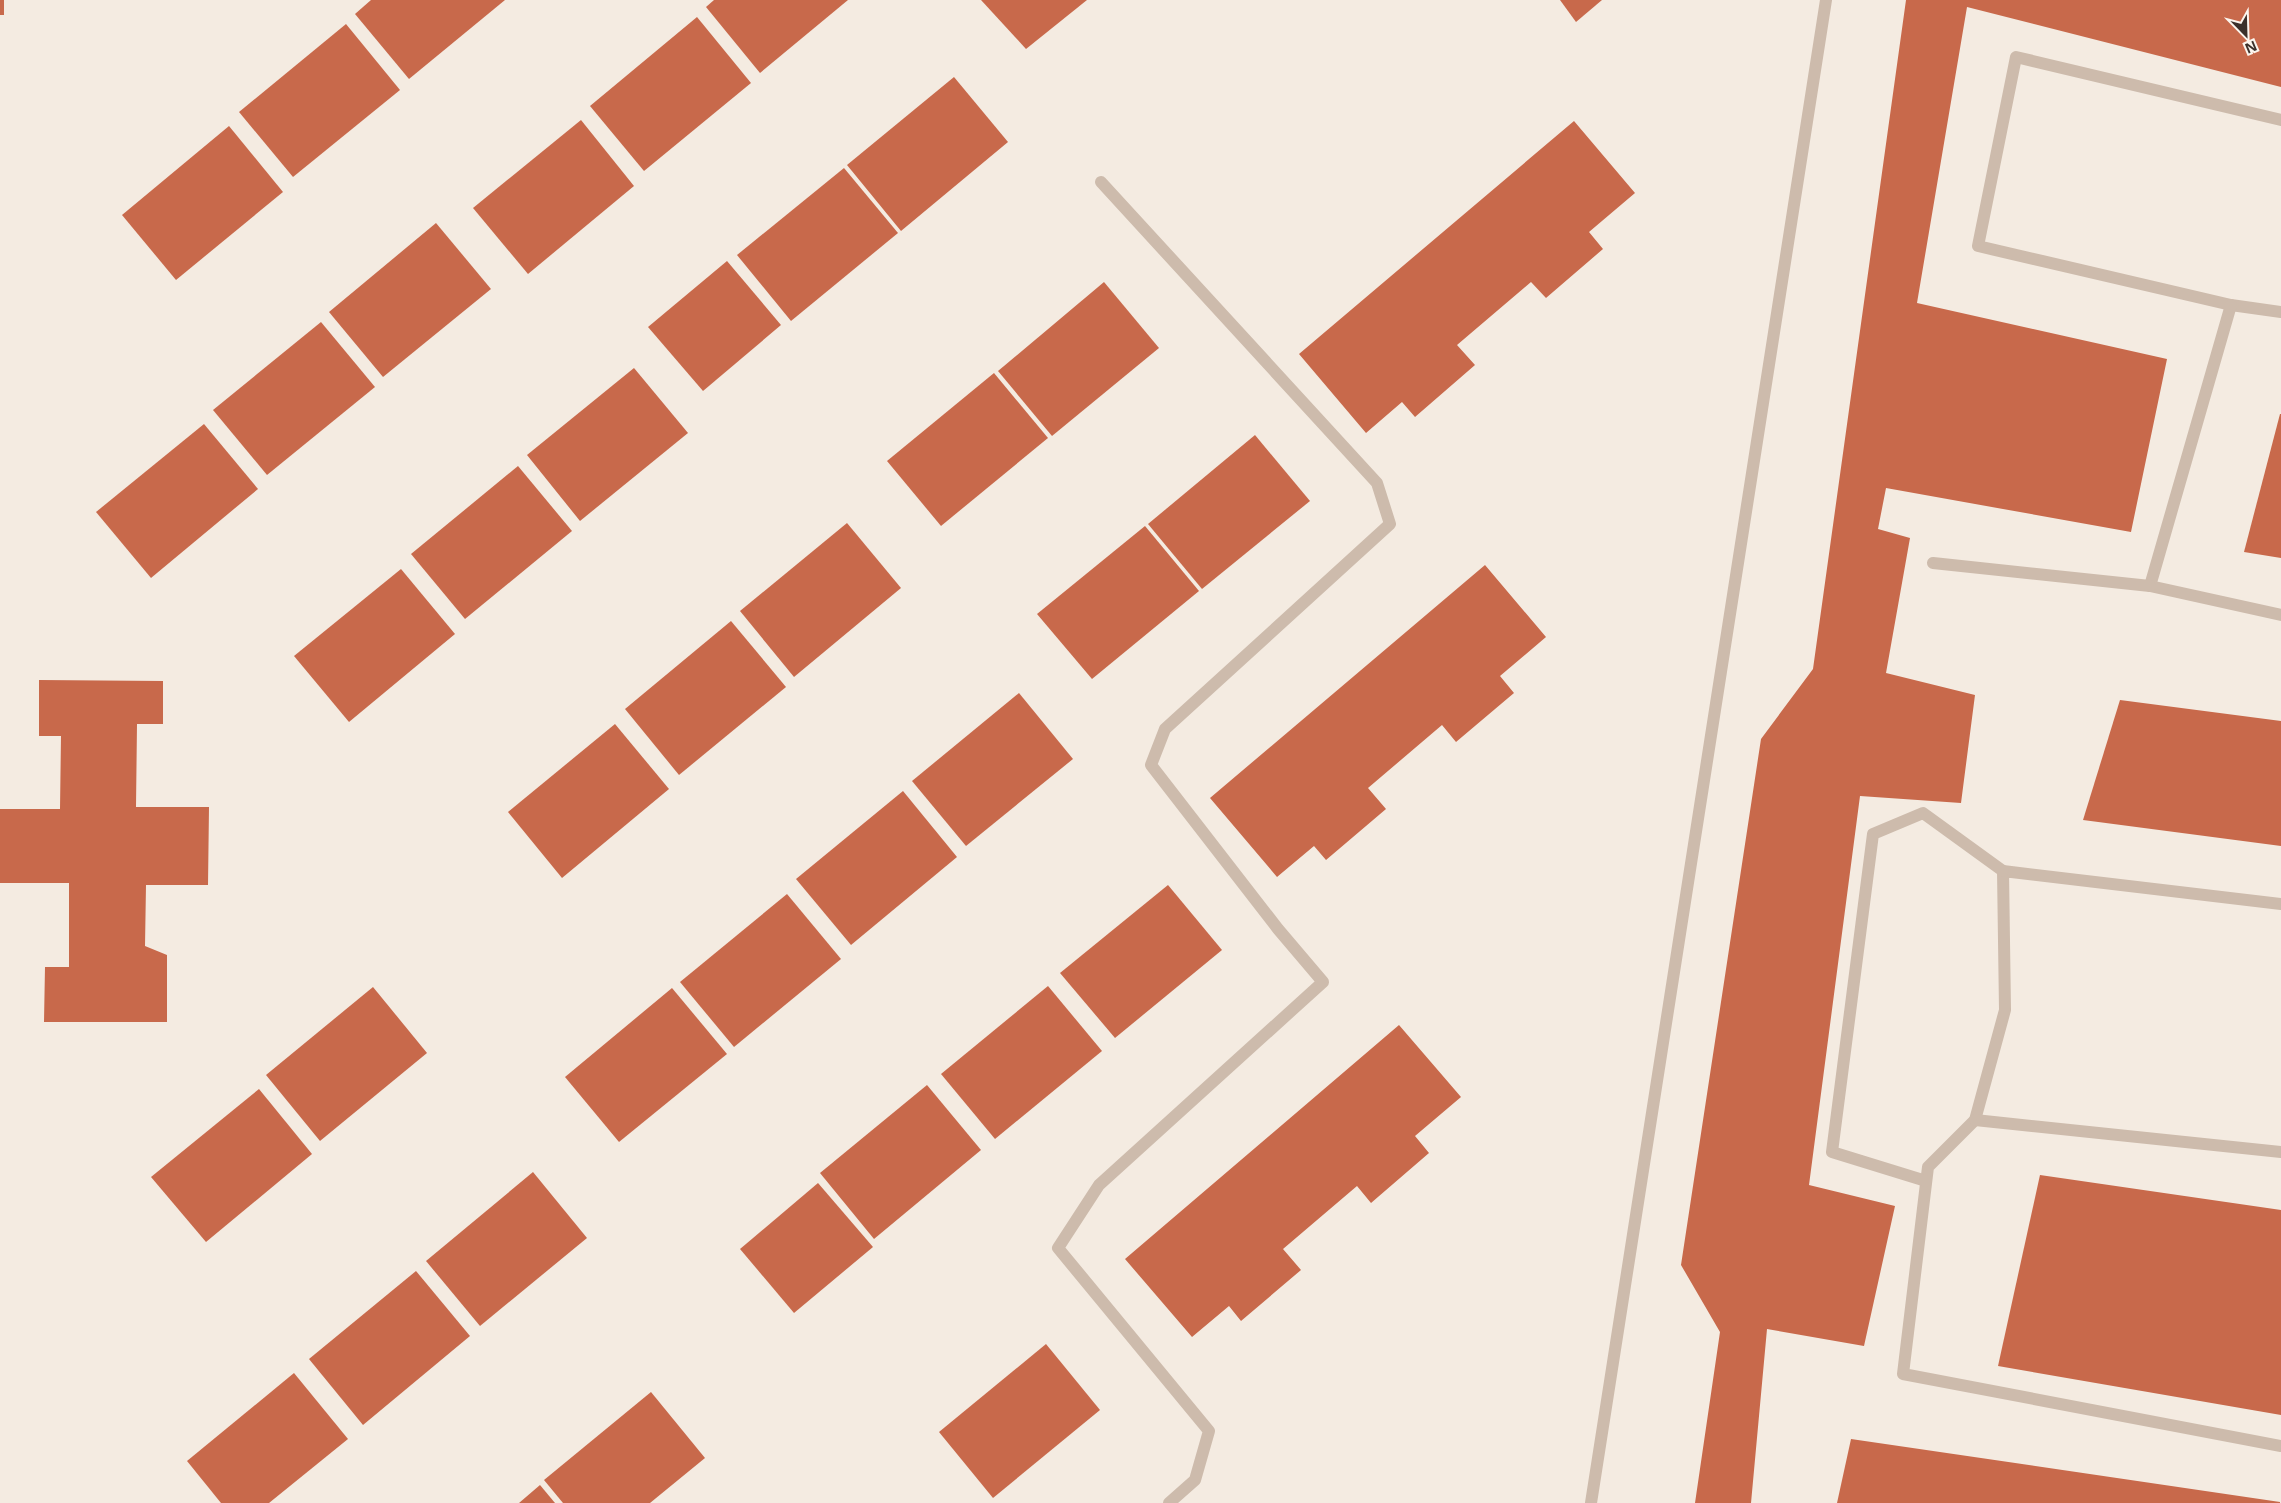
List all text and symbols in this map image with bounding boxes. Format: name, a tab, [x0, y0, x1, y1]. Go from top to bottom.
north arrow	[2221, 10, 2271, 60]
text: N	[2242, 36, 2260, 58]

